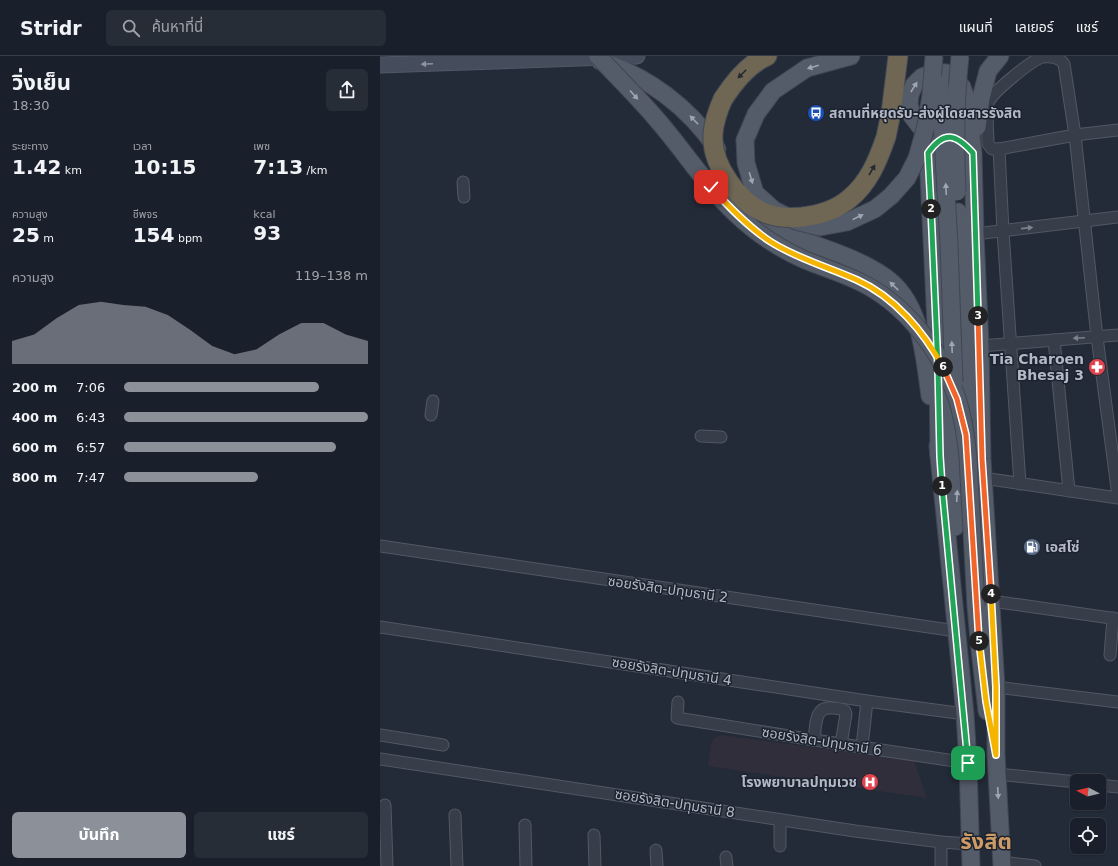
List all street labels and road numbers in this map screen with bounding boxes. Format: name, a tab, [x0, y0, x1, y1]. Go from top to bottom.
street label: ซอยรังสิต-ปทุมธานี 2	[607, 573, 729, 606]
street label: ซอยรังสิต-ปทุมธานี 4	[611, 654, 733, 689]
street label: ซอยรังสิต-ปทุมธานี 6	[761, 724, 883, 759]
street label: ซอยรังสิต-ปทุมธานี 8	[614, 786, 736, 821]

